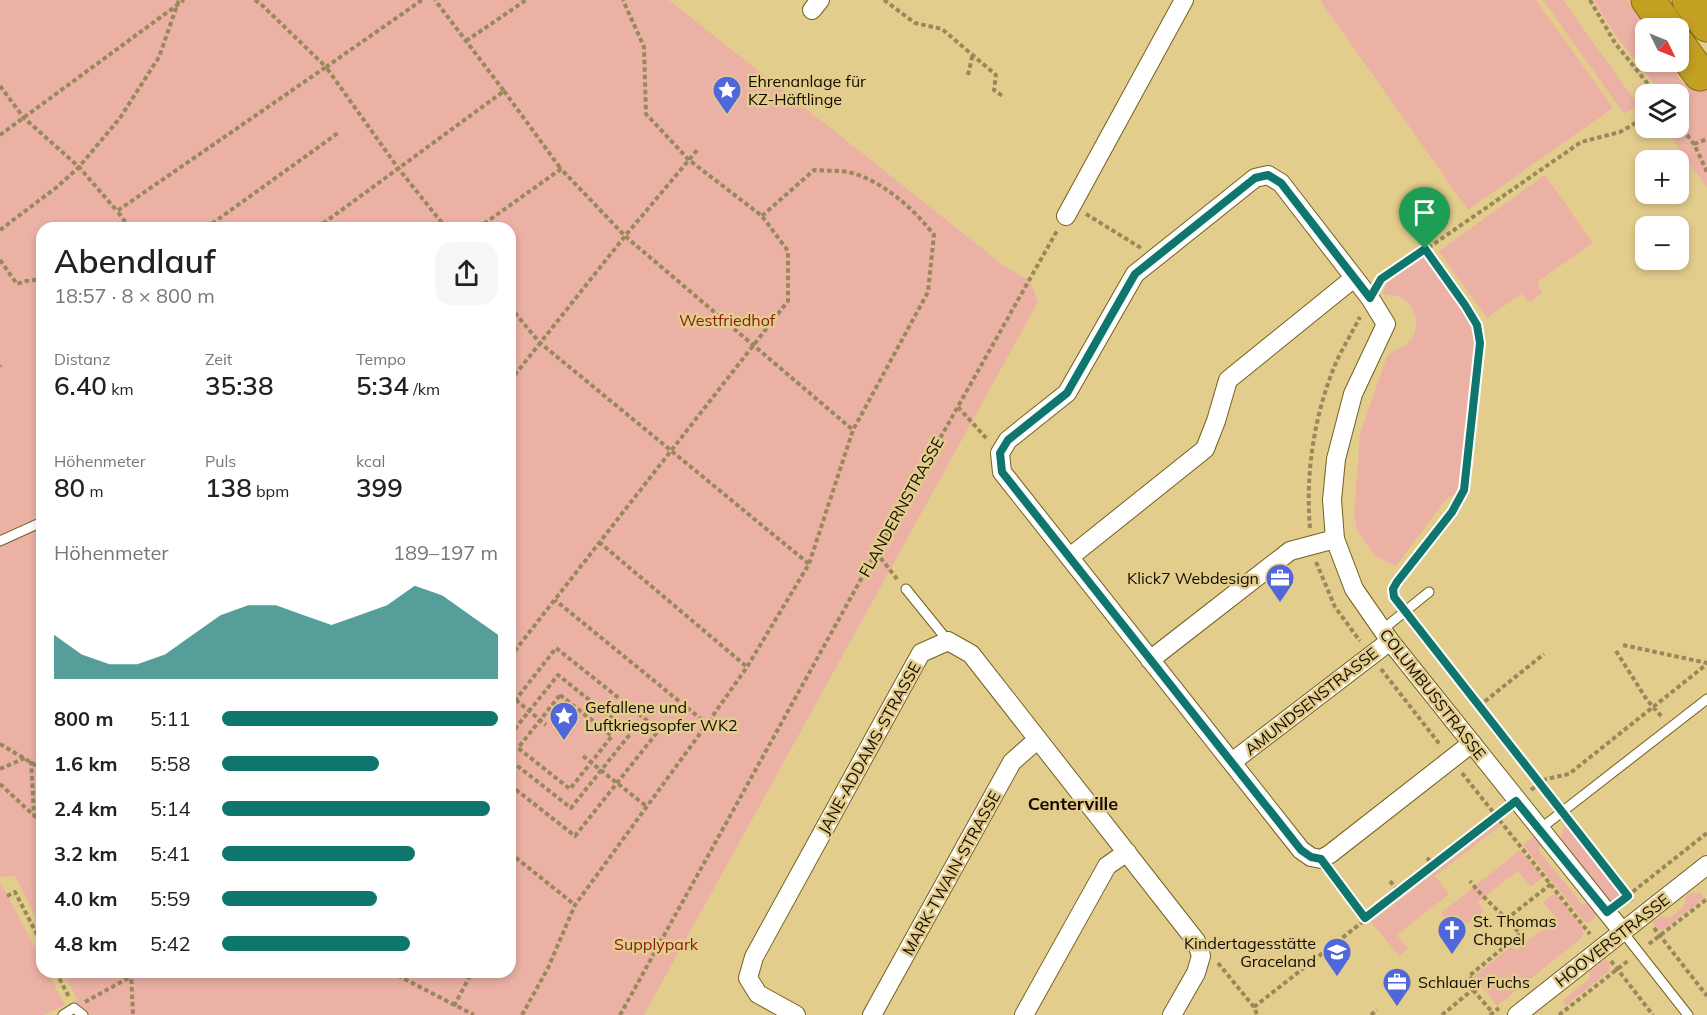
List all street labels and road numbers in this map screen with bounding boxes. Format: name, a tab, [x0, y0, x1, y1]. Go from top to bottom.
street label: FLANDERNSTRASSE	[854, 434, 948, 580]
street label: COLUMBUSSTRASSE	[1376, 625, 1490, 763]
street label: AMUNDSENSTRASSE	[1240, 643, 1382, 759]
street label: JANE-ADDAMS-STRASSE	[813, 658, 925, 838]
street label: MARK-TWAIN-STRASSE	[897, 787, 1005, 959]
street label: HOOVERSTRASSE	[1551, 889, 1673, 991]

